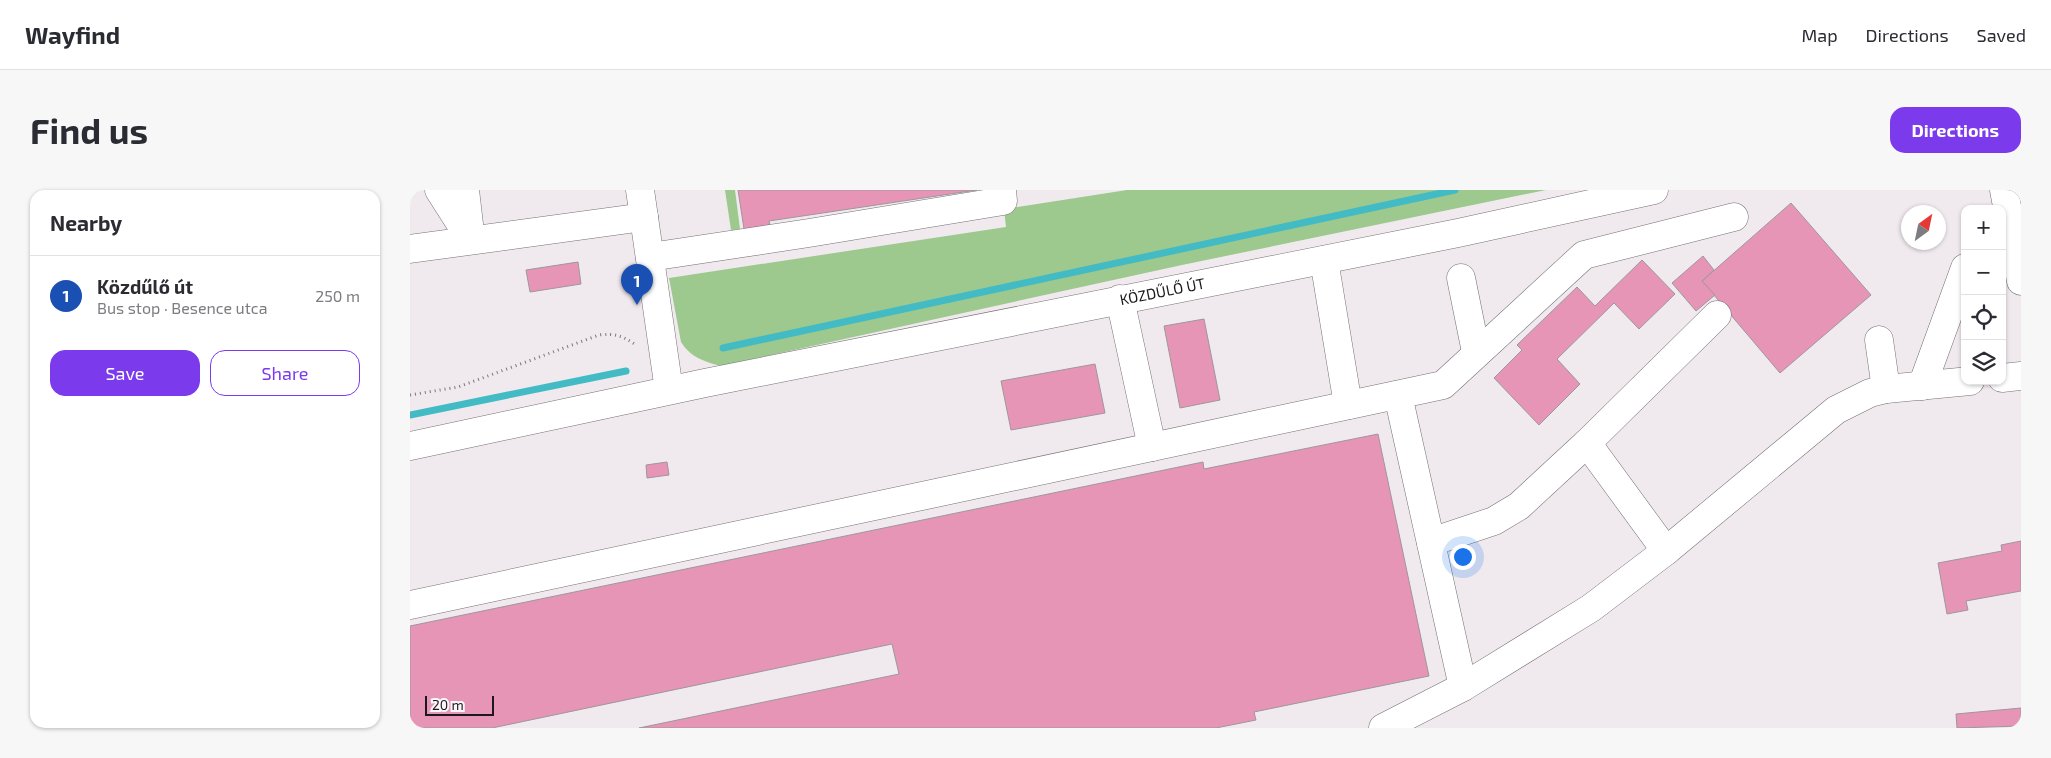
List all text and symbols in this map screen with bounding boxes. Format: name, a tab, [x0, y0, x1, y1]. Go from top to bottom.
text: Wayfind	[25, 20, 120, 49]
text: Map	[1801, 24, 1838, 46]
text: Directions	[1866, 24, 1949, 46]
text: Saved	[1977, 24, 2026, 46]
button: Directions	[1890, 107, 2021, 153]
text: Find us	[30, 109, 148, 151]
north arrow	[1901, 205, 1946, 250]
map controls	[1961, 205, 2006, 385]
button: +	[1961, 205, 2006, 250]
text: Nearby	[50, 210, 122, 235]
button: −	[1961, 250, 2006, 295]
pin: 1	[621, 264, 653, 305]
street label: KÖZDŰLŐ ÚT	[1118, 274, 1207, 308]
text: Közdűlő út	[97, 275, 193, 298]
text: 1	[63, 286, 69, 305]
text: 250 m	[315, 286, 360, 305]
button: locate	[1961, 295, 2006, 340]
text: Bus stop · Besence utca	[97, 298, 267, 317]
button: layers	[1961, 340, 2006, 385]
button: Save	[50, 350, 200, 396]
button: Share	[210, 350, 360, 396]
your location	[1450, 544, 1476, 570]
scale bar	[425, 693, 494, 716]
text: 20 m	[432, 696, 464, 713]

